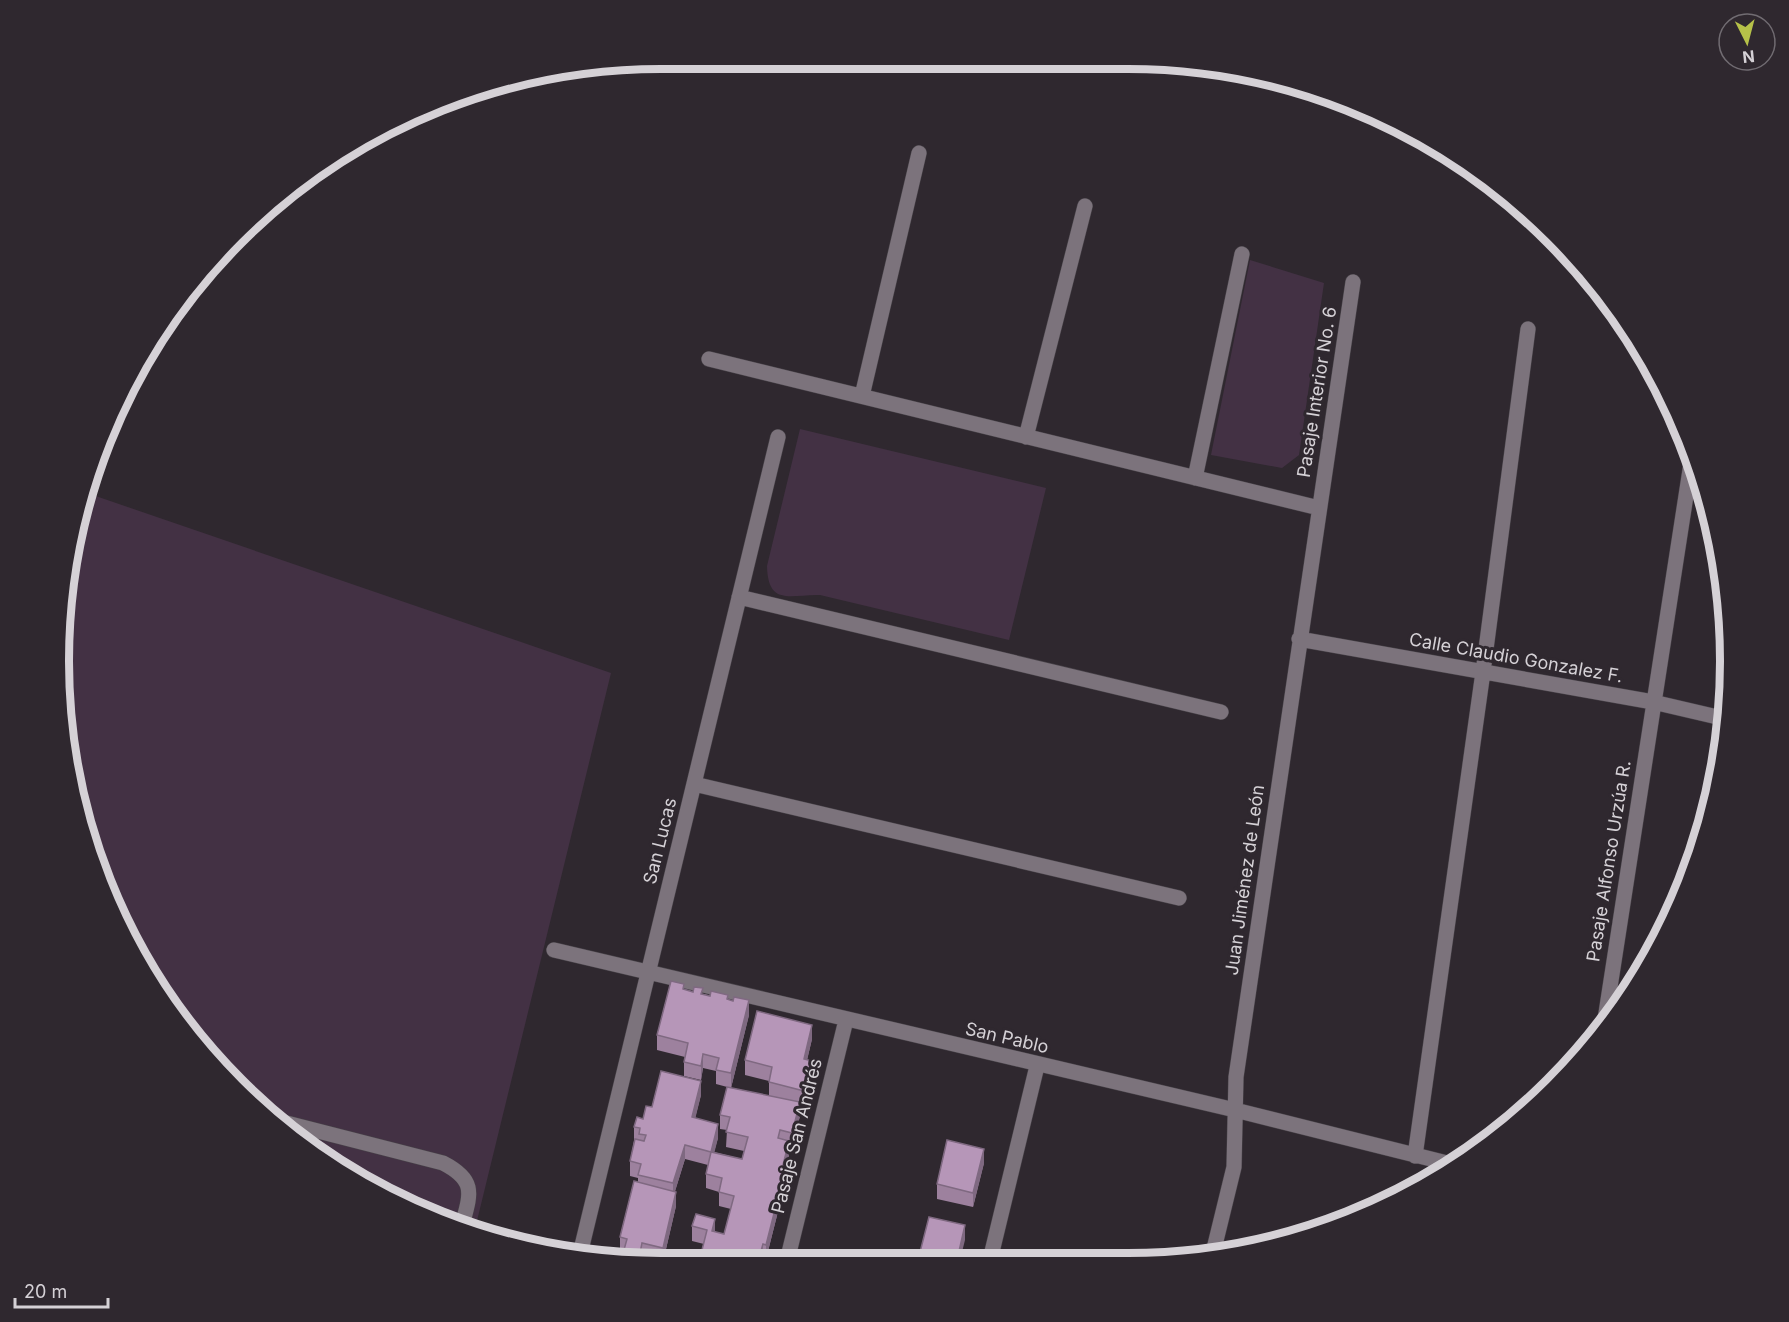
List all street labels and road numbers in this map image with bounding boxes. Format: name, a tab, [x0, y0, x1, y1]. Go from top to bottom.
street label: Pasaje Interior No. 6	[1293, 305, 1340, 479]
street label: Calle Claudio Gonzalez F.	[1408, 628, 1625, 687]
street label: Pasaje Alfonso Urzúa R.	[1582, 759, 1635, 963]
street label: Juan Jiménez de León	[1221, 783, 1268, 977]
street label: San Lucas	[639, 796, 680, 886]
street label: San Pablo	[963, 1018, 1051, 1057]
street label: Pasaje San Andrés	[767, 1056, 826, 1216]

